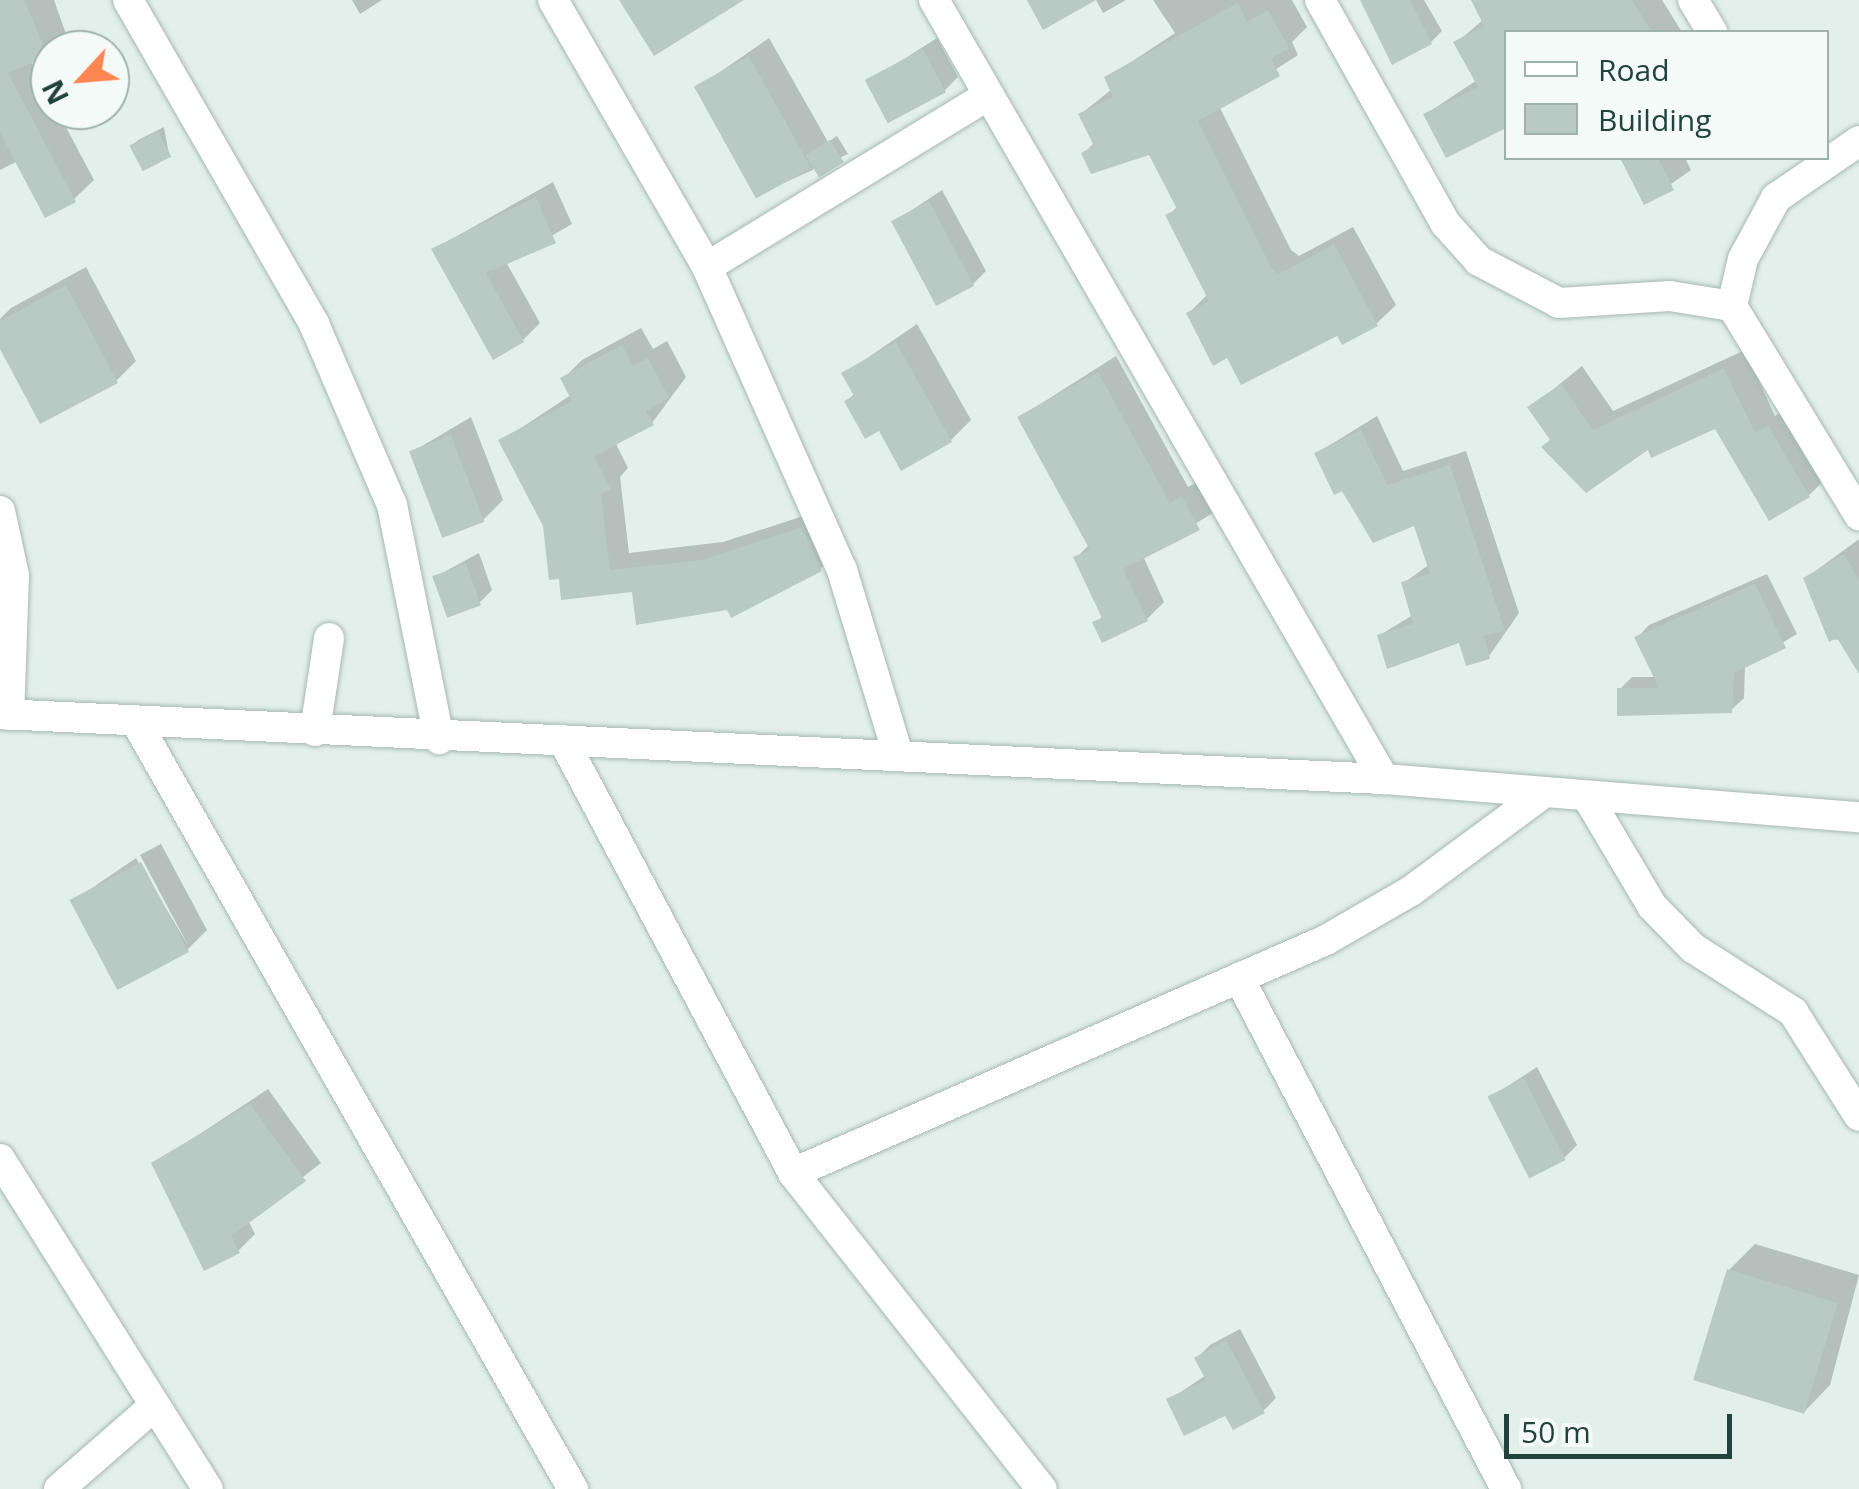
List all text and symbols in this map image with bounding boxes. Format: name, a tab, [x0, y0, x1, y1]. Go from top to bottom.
north arrow	[30, 30, 130, 130]
legend	[1504, 30, 1829, 160]
text: Road	[1598, 49, 1670, 90]
text: N	[33, 74, 77, 111]
text: Building	[1598, 99, 1712, 140]
scale bar	[1509, 1394, 1736, 1456]
text: 50 m	[1521, 1411, 1591, 1452]

